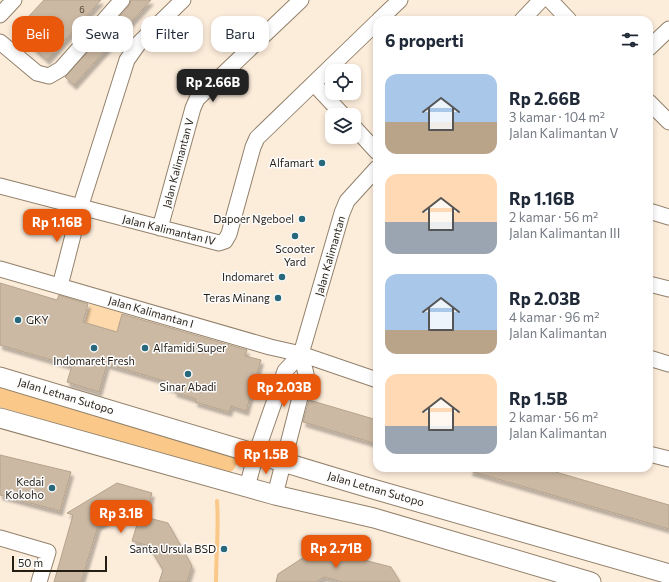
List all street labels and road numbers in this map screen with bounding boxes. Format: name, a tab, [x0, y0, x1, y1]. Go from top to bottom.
street label: Jalan Kalimantan V	[159, 116, 197, 210]
street label: Jalan Kalimantan IV	[121, 212, 218, 248]
street label: Jalan Kalimantan	[312, 214, 348, 298]
street label: Jalan Kalimantan I	[107, 293, 195, 331]
street label: Jalan Letnan Sutopo	[16, 375, 116, 417]
street label: Jalan Letnan Sutopo	[326, 469, 426, 510]

